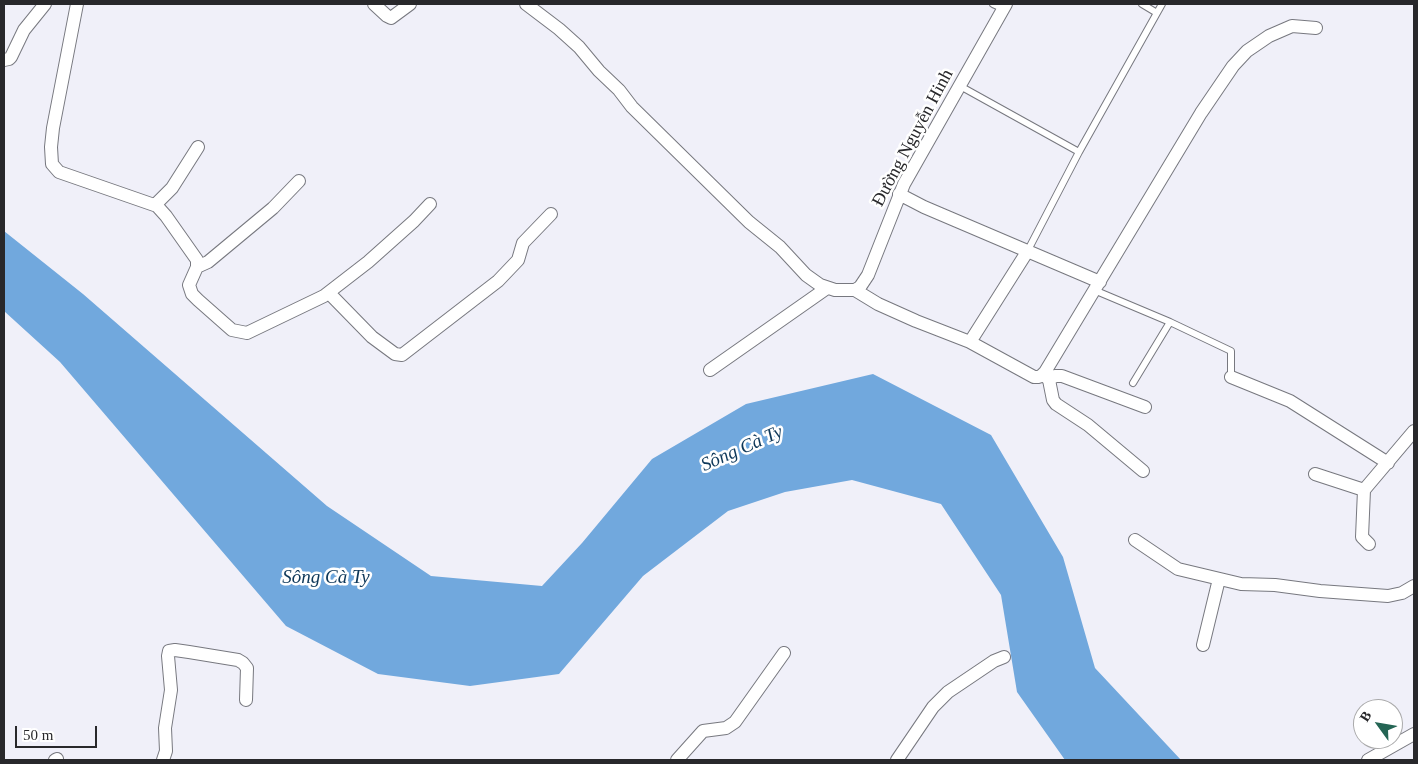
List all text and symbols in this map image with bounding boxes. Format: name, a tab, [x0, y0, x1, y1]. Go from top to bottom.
street label: Đường Nguyễn Hinh	[868, 66, 958, 210]
water label: Sông Cà Ty	[698, 421, 786, 477]
water label: Sông Cà Ty	[282, 567, 370, 589]
north arrow	[1353, 699, 1403, 749]
text: B	[1357, 708, 1375, 724]
scale bar	[18, 716, 100, 748]
text: 50 m	[23, 727, 53, 743]

